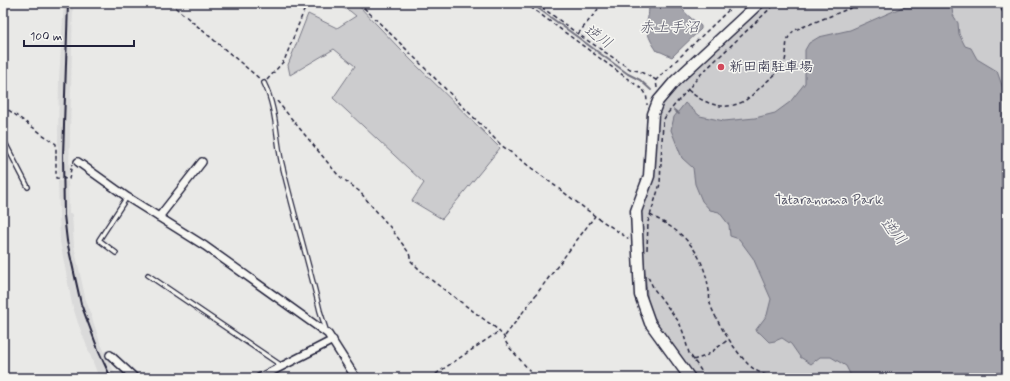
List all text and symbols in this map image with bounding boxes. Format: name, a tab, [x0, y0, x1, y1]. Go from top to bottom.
water label: 赤土手沼	[639, 18, 701, 38]
water label: 逆川	[580, 20, 616, 54]
scale bar	[24, 22, 134, 48]
text: 100 m	[30, 29, 62, 45]
place label: 新田南駐車場	[729, 58, 813, 76]
marker: 新田南駐車場	[716, 62, 726, 72]
park label: Tataranuma Park	[775, 191, 883, 209]
water label: 逆川	[876, 214, 910, 250]

